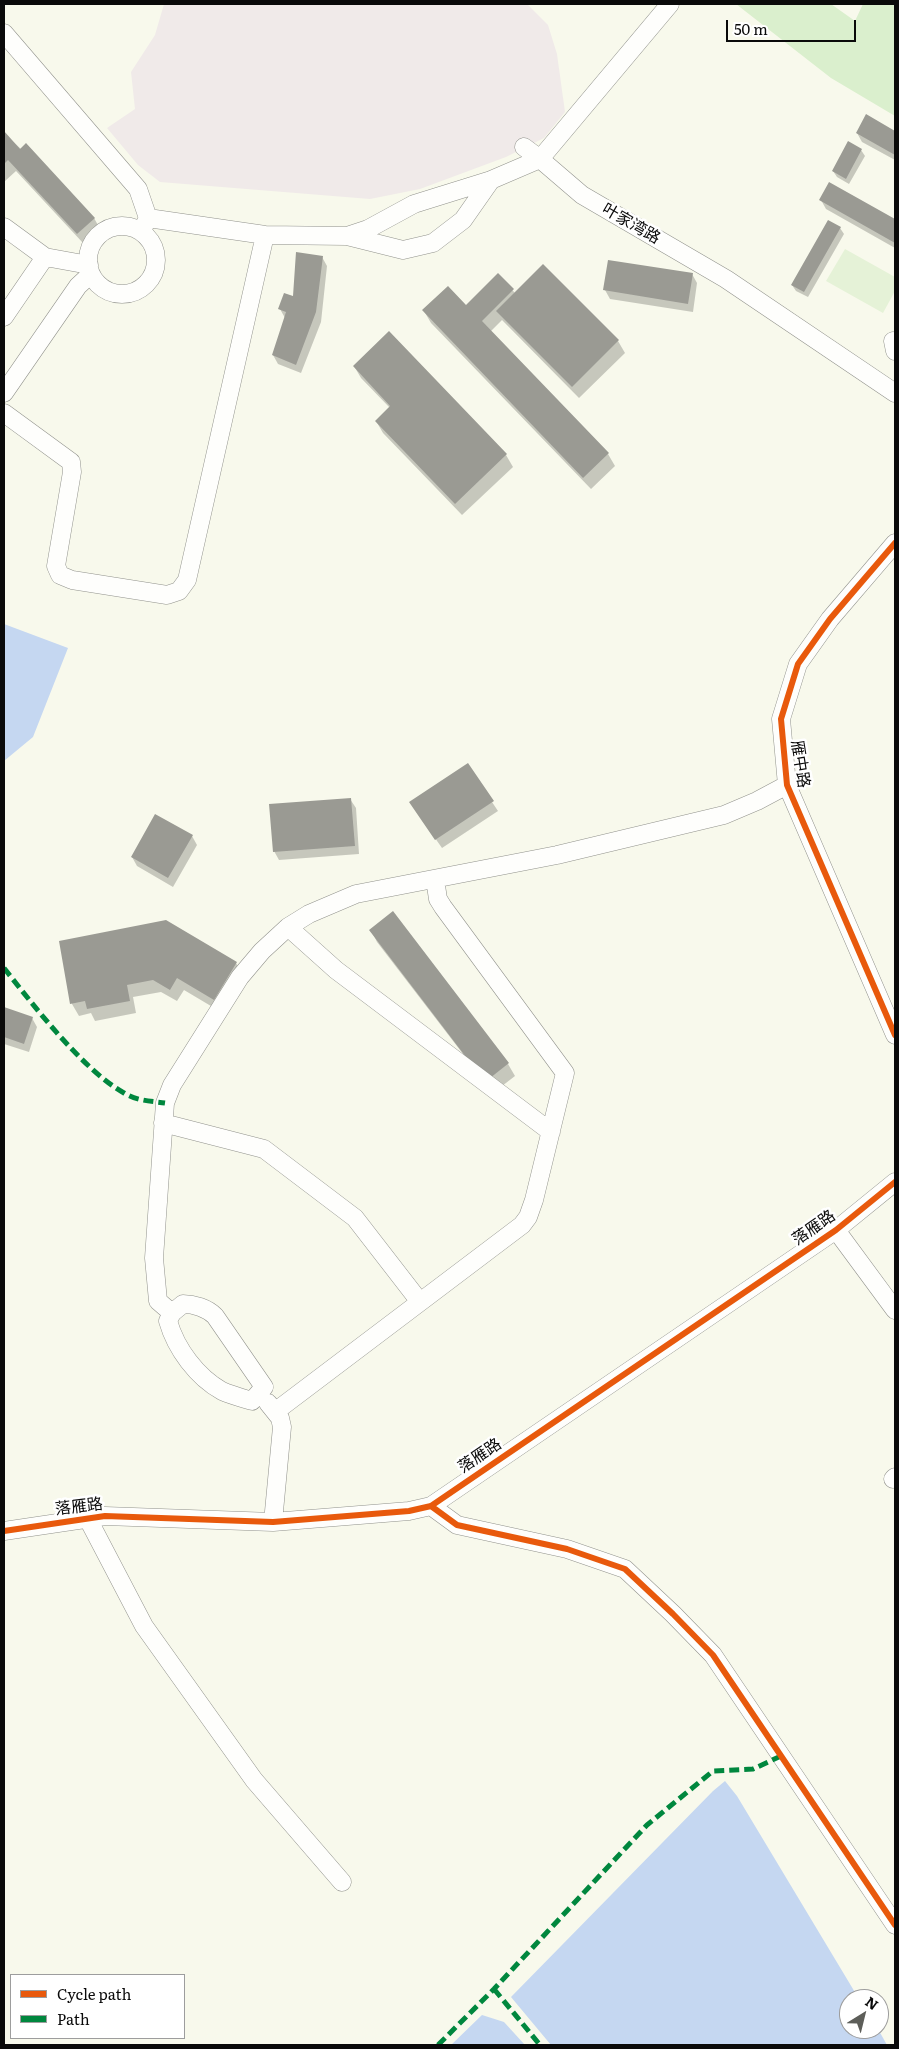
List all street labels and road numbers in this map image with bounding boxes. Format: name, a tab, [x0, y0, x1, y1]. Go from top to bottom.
street label: 叶家湾路	[598, 200, 664, 248]
street label: 雁中路	[787, 739, 813, 789]
street label: 落雁路	[789, 1206, 839, 1250]
street label: 落雁路	[455, 1435, 505, 1477]
street label: 落雁路	[54, 1495, 104, 1519]

